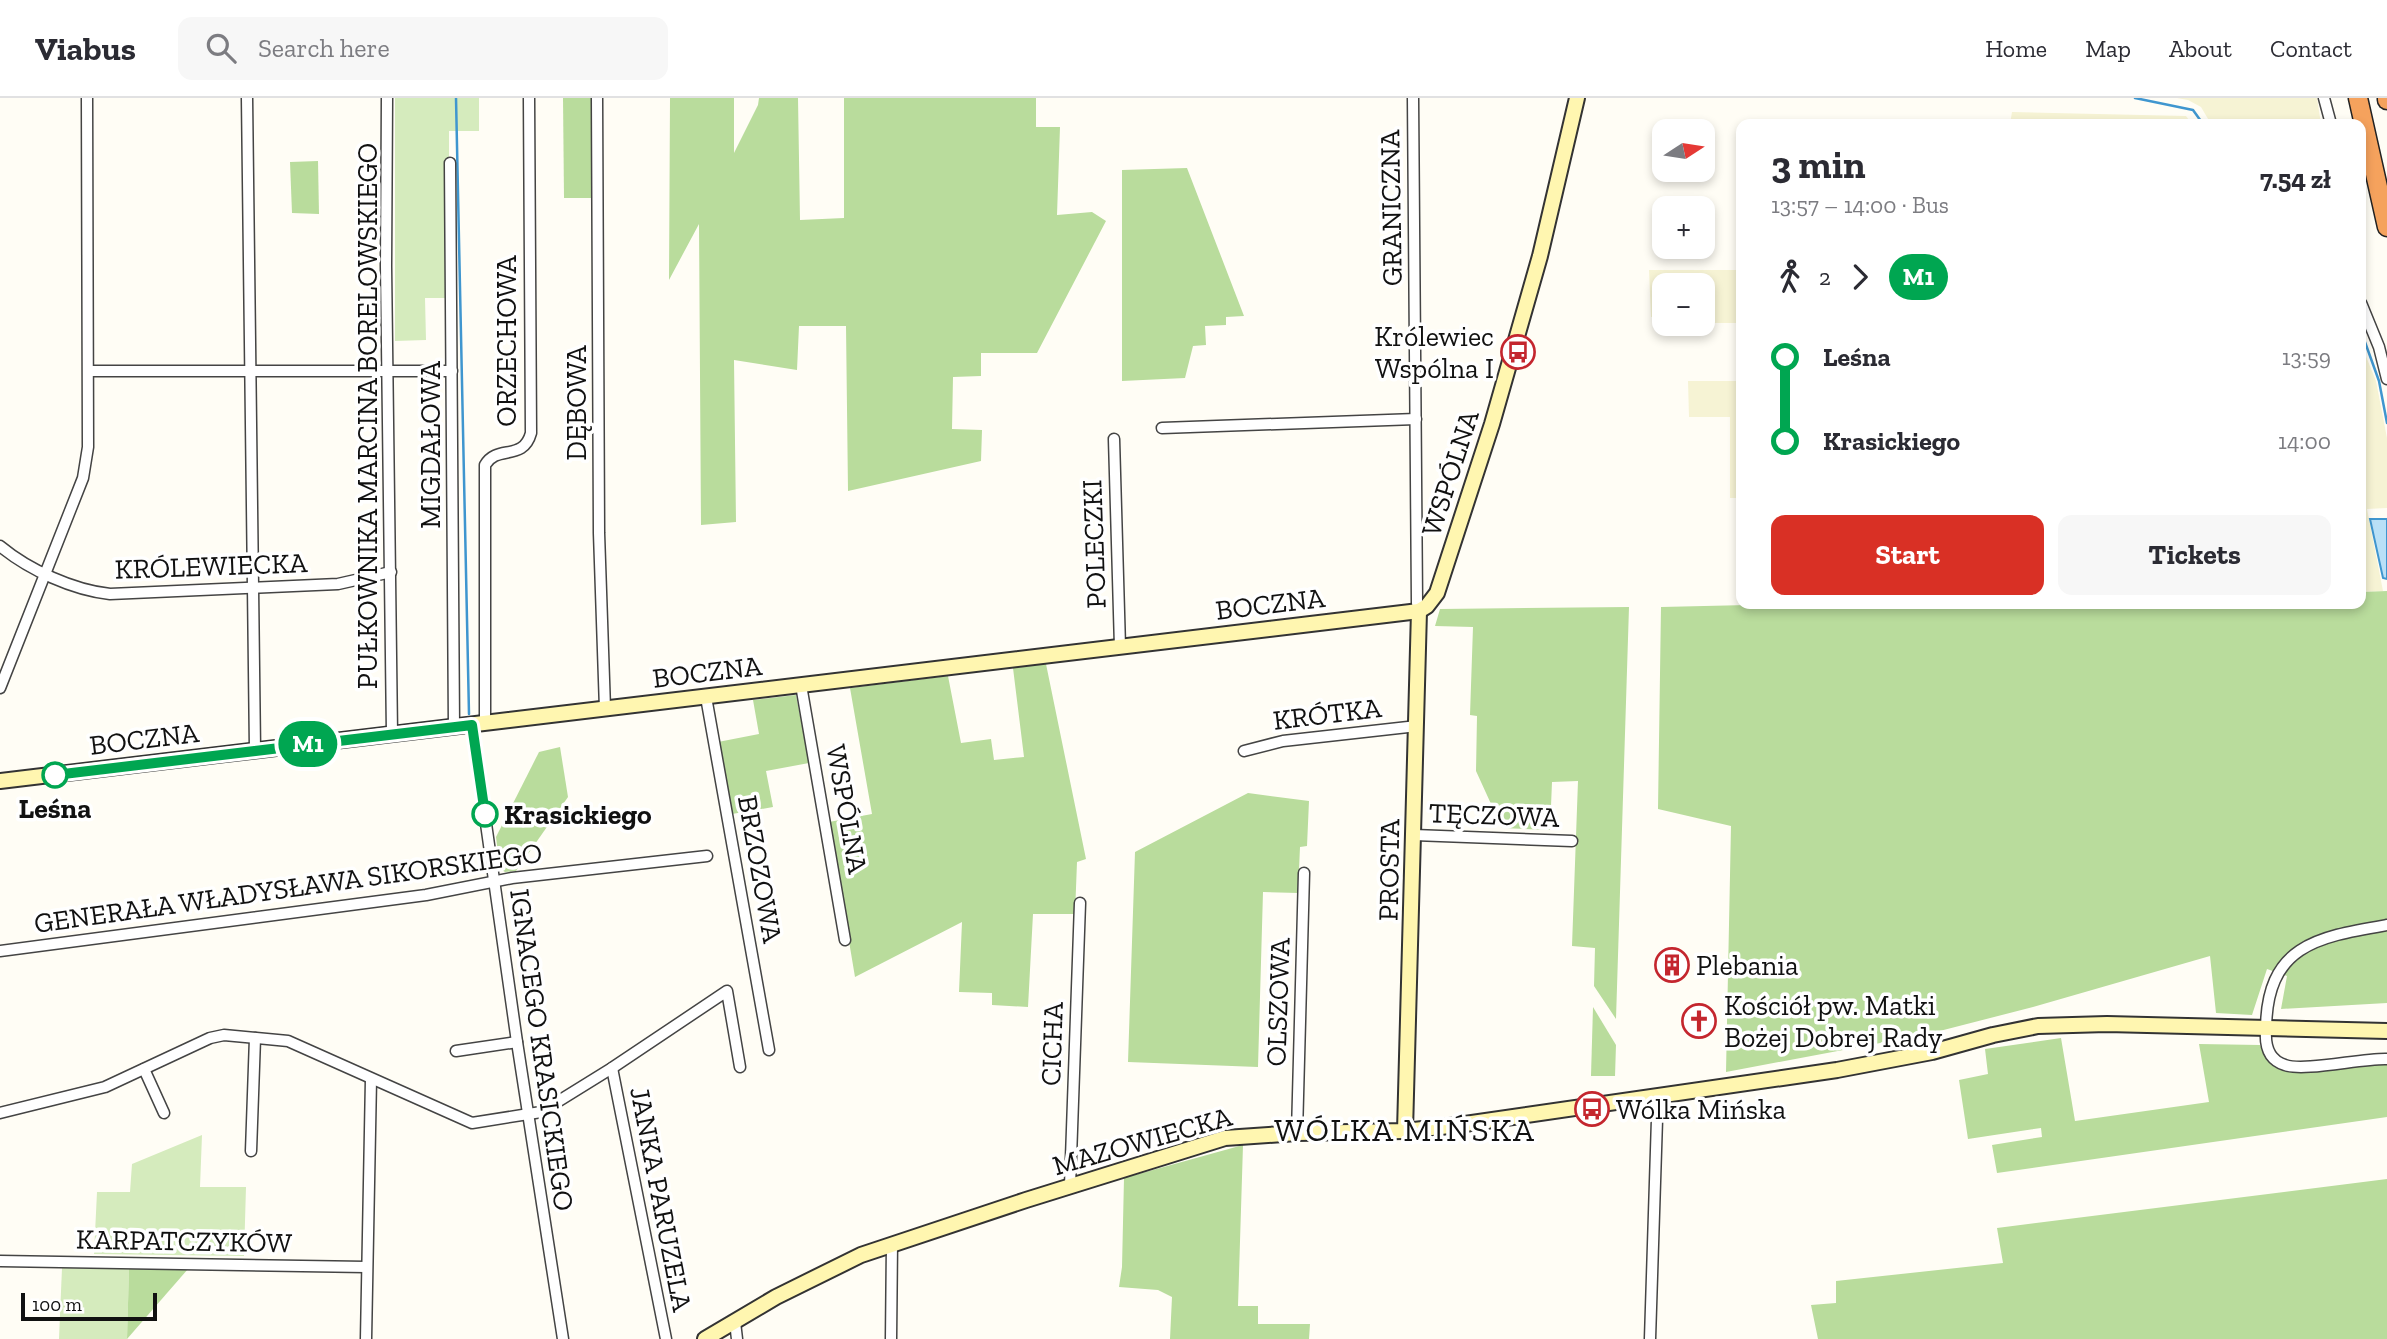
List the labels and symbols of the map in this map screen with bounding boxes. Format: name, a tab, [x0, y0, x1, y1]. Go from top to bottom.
north arrow	[1652, 119, 1715, 182]
street label: GRANICZNA	[1373, 129, 1409, 287]
street label: PUŁKOWNIKA MARCINA BORELOWSKIEGO	[351, 143, 384, 689]
street label: ORZECHOWA	[490, 254, 523, 427]
place label: Królewiec Wspólna I	[1374, 320, 1494, 385]
bus stop icon: Królewiec Wspólna I	[1499, 333, 1537, 371]
street label: DĘBOWA	[560, 345, 593, 461]
street label: MIGDAŁOWA	[414, 360, 447, 529]
street label: WSPÓLNA	[1414, 405, 1486, 540]
street label: POLECZKI	[1075, 479, 1113, 609]
street label: KRÓLEWIECKA	[114, 546, 309, 586]
street label: BOCZNA	[1213, 581, 1327, 627]
street label: BOCZNA	[650, 649, 764, 695]
street label: KRÓTKA	[1271, 691, 1384, 737]
street label: BOCZNA	[87, 716, 201, 762]
line badge: M1	[276, 721, 340, 767]
street label: WSPÓLNA	[819, 742, 875, 877]
marker: Leśna	[42, 762, 68, 788]
place label: Leśna	[19, 792, 91, 825]
street label: BRZOZOWA	[731, 793, 789, 946]
street label: TĘCZOWA	[1428, 796, 1561, 834]
place label: Krasickiego	[504, 798, 652, 831]
marker: Krasickiego	[472, 801, 498, 827]
street label: PROSTA	[1372, 818, 1406, 921]
street label: GENERAŁA WŁADYSŁAWA SIKORSKIEGO	[32, 836, 544, 940]
street label: IGNACEGO KRASICKIEGO	[503, 887, 581, 1213]
street label: OLSZOWA	[1259, 936, 1297, 1067]
building icon: Plebania	[1653, 946, 1691, 984]
place label: Plebania	[1696, 949, 1799, 982]
place label: Kościół pw. Matki Bożej Dobrej Rady	[1724, 989, 1943, 1054]
street label: CICHA	[1034, 1001, 1070, 1087]
church icon: Kościół pw. Matki Bożej Dobrej Rady	[1680, 1002, 1718, 1040]
street label: JANKA PARUZELA	[623, 1084, 699, 1315]
bus stop icon: Wólka Mińska	[1573, 1090, 1611, 1128]
place label: Wólka Mińska	[1616, 1093, 1787, 1126]
street label: MAZOWIECKA	[1049, 1099, 1236, 1182]
district label: WÓLKA MIŃSKA	[1274, 1111, 1536, 1149]
street label: KARPATCZYKÓW	[76, 1223, 293, 1259]
scale bar	[21, 1290, 158, 1322]

